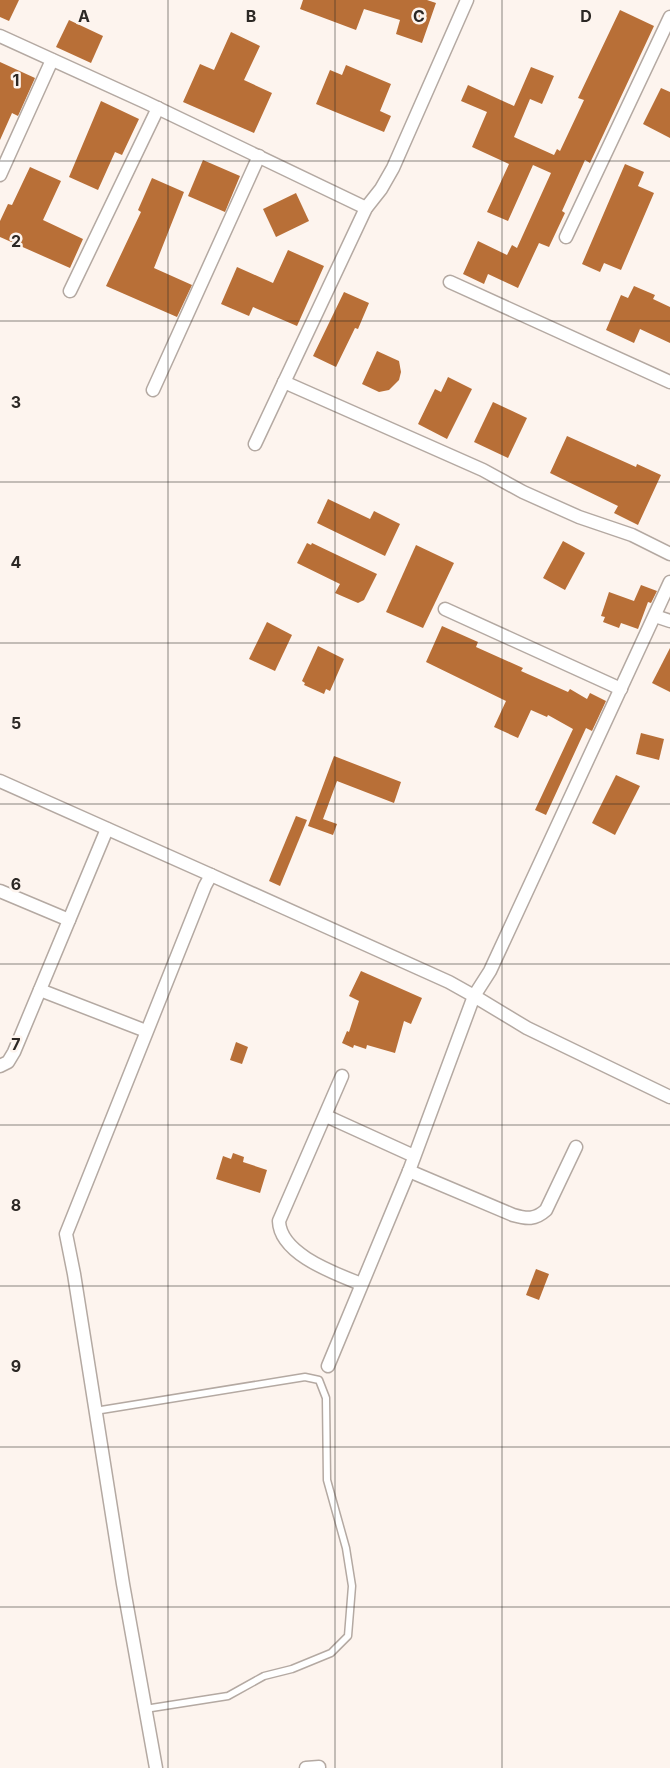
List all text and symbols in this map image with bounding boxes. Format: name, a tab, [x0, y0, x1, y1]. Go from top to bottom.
text: A	[78, 6, 90, 26]
text: B	[246, 6, 256, 26]
text: C	[413, 6, 425, 26]
text: D	[580, 6, 592, 26]
text: 1	[13, 70, 19, 90]
text: 2	[11, 231, 21, 251]
text: 3	[11, 392, 21, 412]
text: 4	[11, 552, 22, 572]
text: 5	[11, 713, 21, 733]
text: 6	[11, 874, 21, 894]
text: 7	[11, 1034, 21, 1054]
text: 8	[11, 1195, 21, 1215]
text: 9	[11, 1356, 21, 1376]

